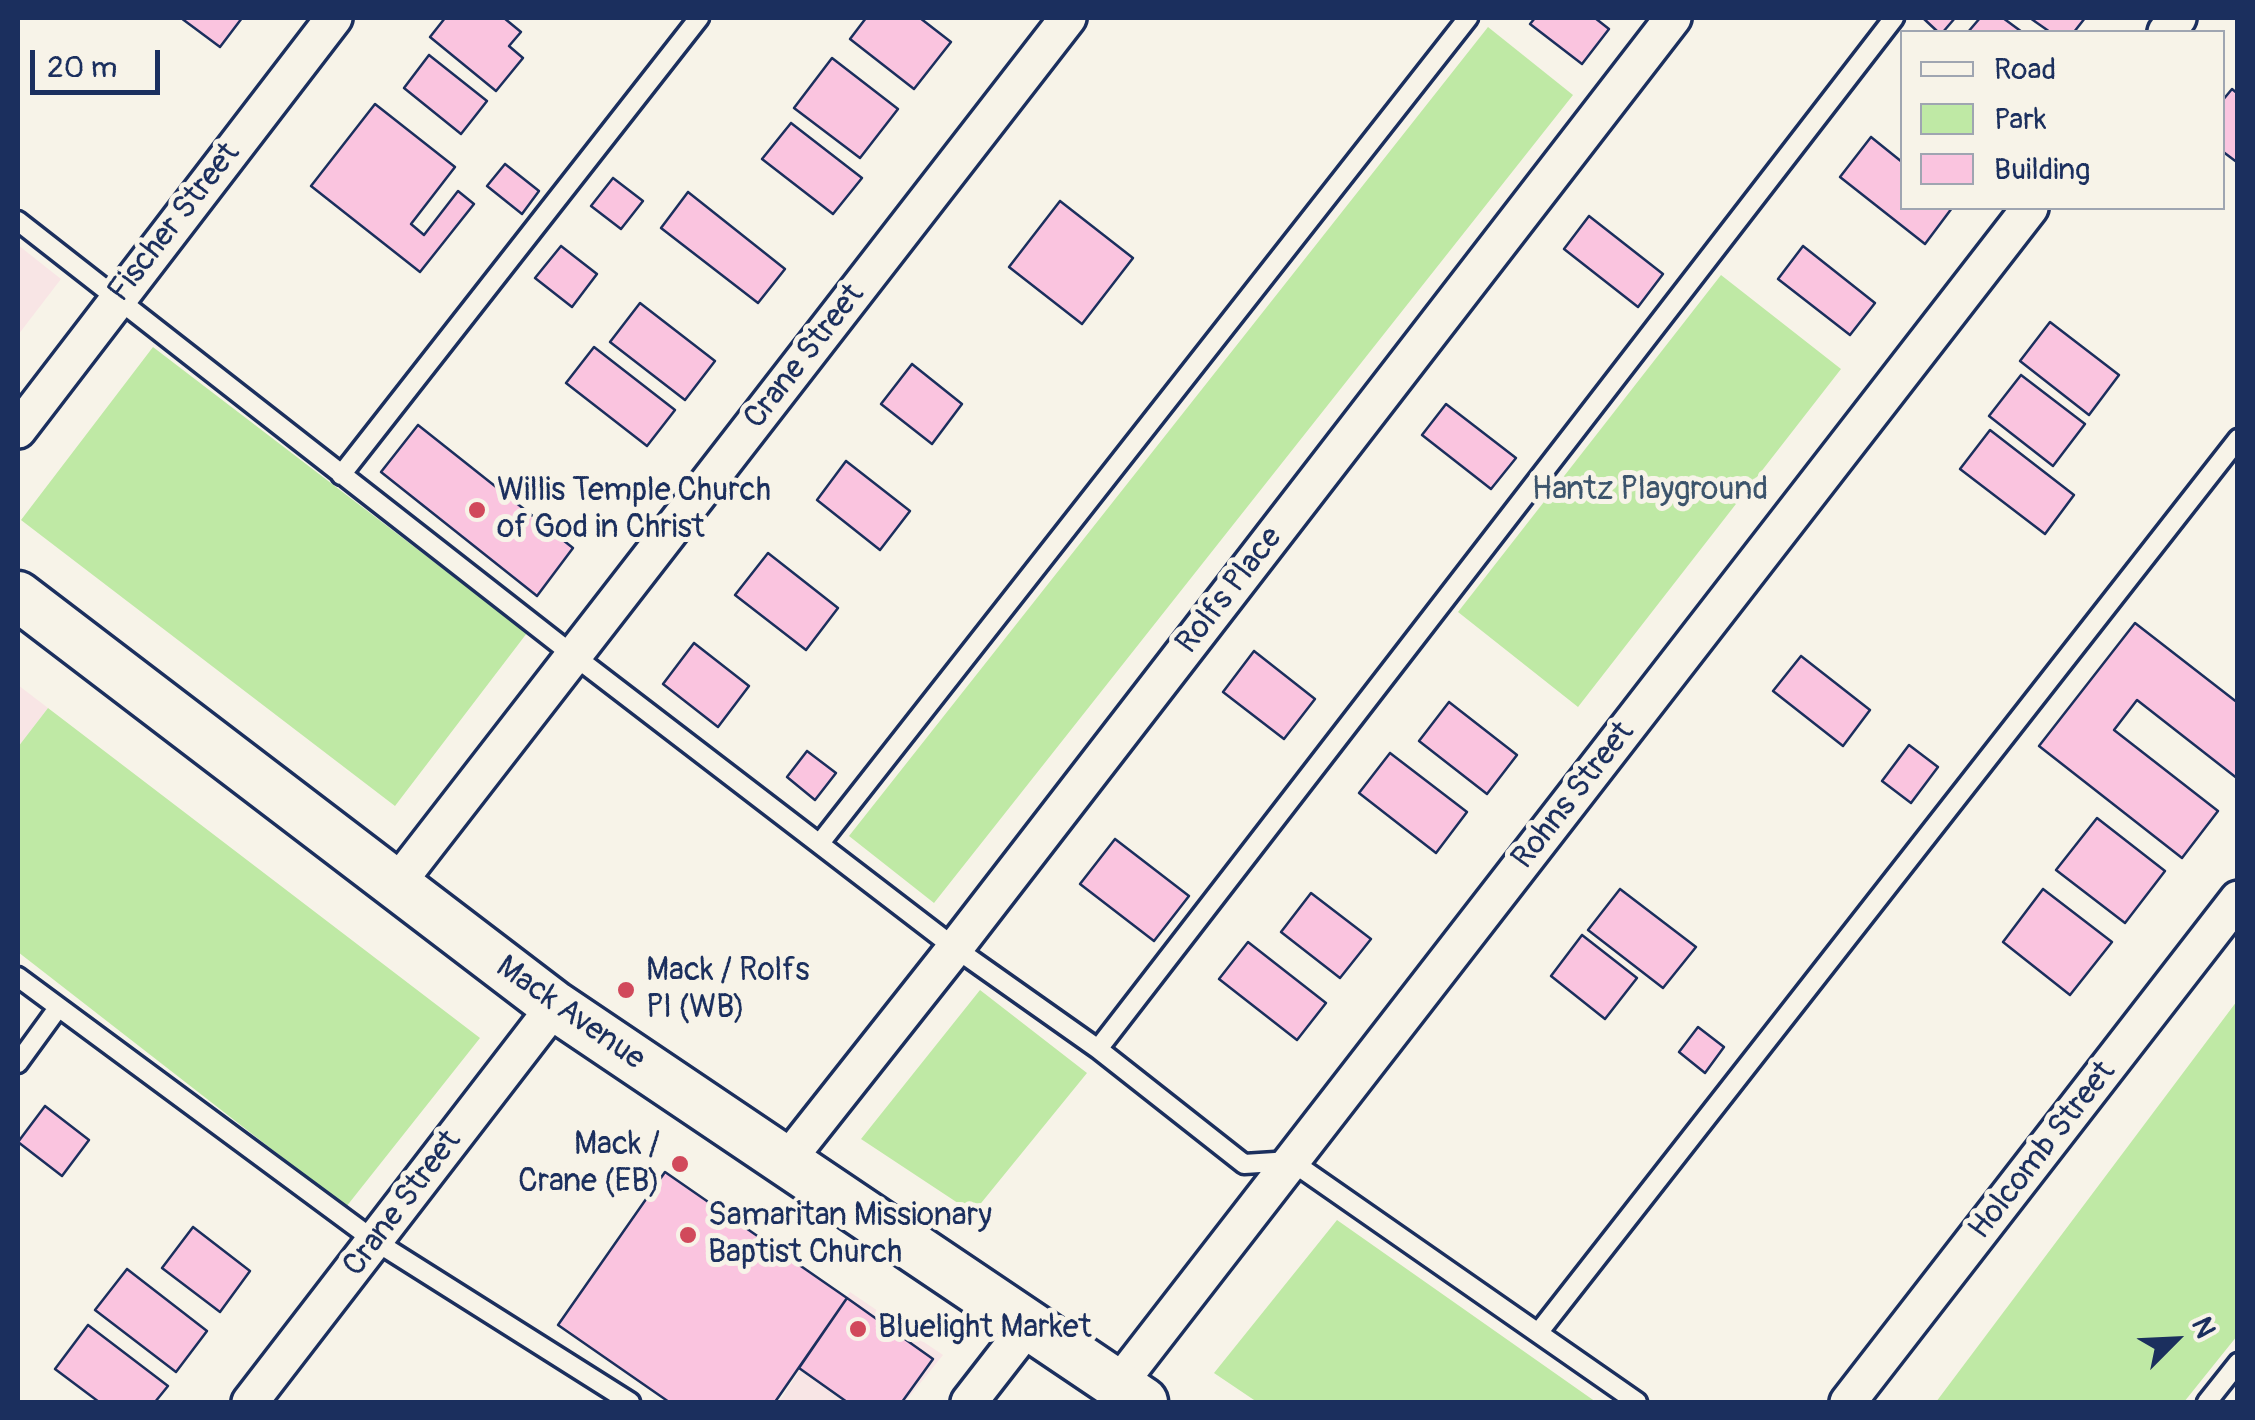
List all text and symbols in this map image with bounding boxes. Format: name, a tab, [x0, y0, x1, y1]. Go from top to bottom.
scale bar	[35, 30, 165, 92]
legend	[1900, 30, 2225, 210]
text: 20 m	[47, 49, 117, 86]
text: Road	[1994, 51, 2056, 88]
text: Park	[1994, 101, 2047, 138]
street label: Fischer Street	[101, 136, 249, 310]
text: Building	[1994, 151, 2090, 188]
street label: Crane Street	[737, 277, 873, 437]
park label: Hantz Playground	[1532, 472, 1768, 510]
place label: Willis Temple Church of God in Christ	[497, 473, 771, 548]
marker: Willis Temple Church of God in Christ	[466, 499, 488, 521]
street label: Rolfs Place	[1169, 520, 1291, 662]
street label: Rohns Street	[1505, 715, 1643, 877]
street label: Mack Avenue	[488, 949, 652, 1079]
place label: Mack / Rolfs Pl (WB)	[646, 953, 810, 1028]
marker: Mack / Rolfs Pl (WB)	[615, 979, 637, 1001]
street label: Holcomb Street	[1962, 1054, 2124, 1248]
street label: Crane Street	[336, 1123, 470, 1285]
place label: Mack / Crane (EB)	[518, 1127, 660, 1202]
marker: Mack / Crane (EB)	[669, 1153, 691, 1175]
place label: Samaritan Missionary Baptist Church	[708, 1198, 992, 1273]
marker: Samaritan Missionary Baptist Church	[677, 1224, 699, 1246]
north arrow	[2125, 1290, 2225, 1390]
place label: Bluelight Market	[878, 1310, 1092, 1348]
text: N	[2183, 1312, 2223, 1343]
marker: Bluelight Market	[847, 1318, 869, 1340]

